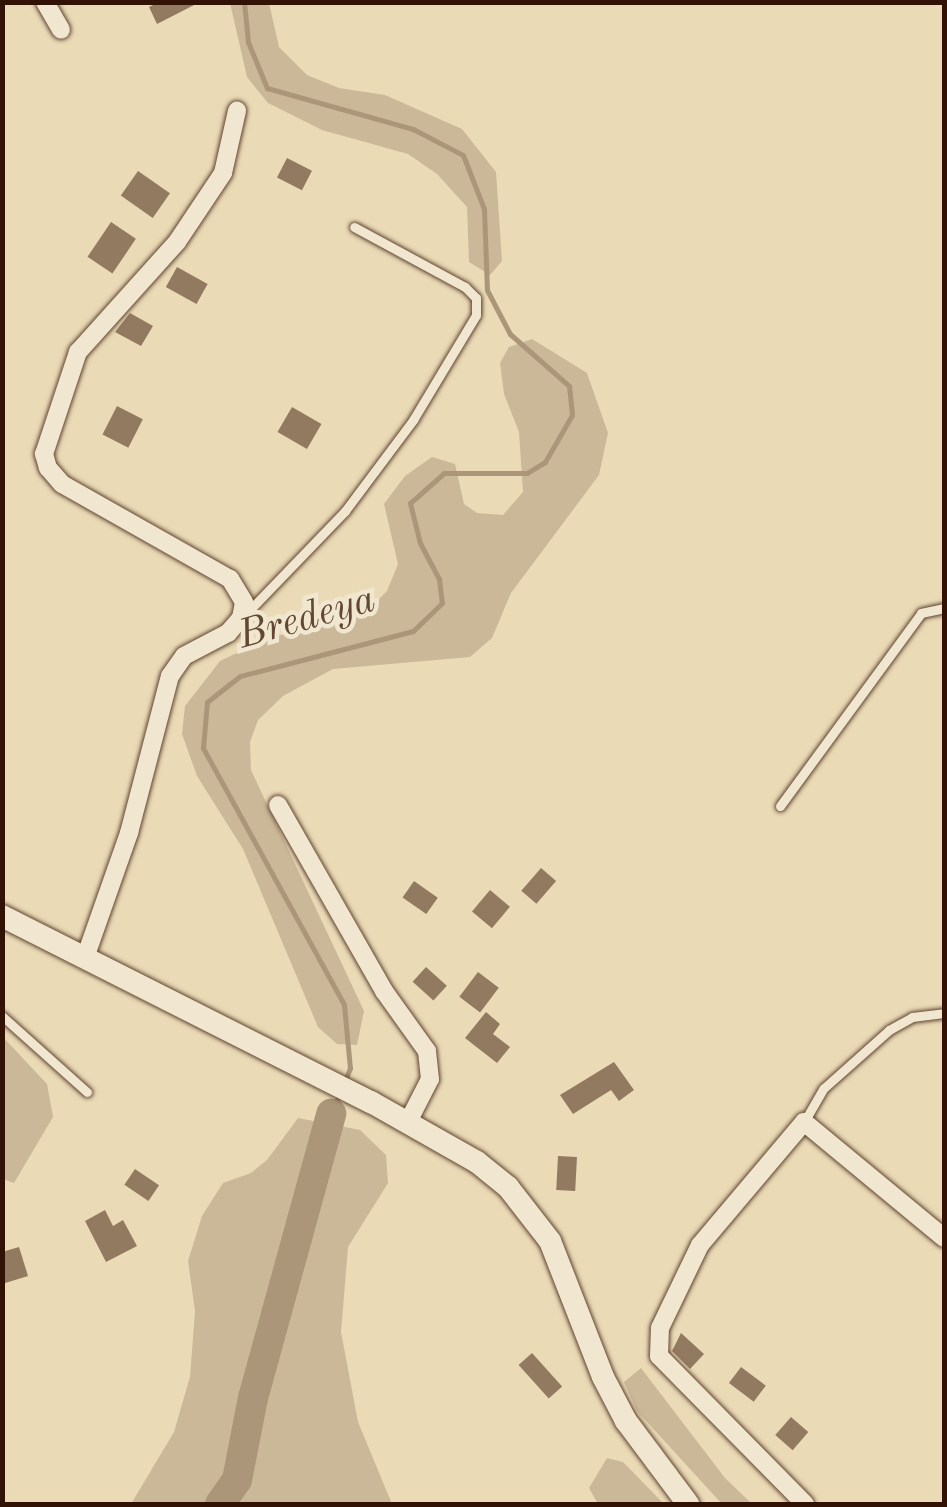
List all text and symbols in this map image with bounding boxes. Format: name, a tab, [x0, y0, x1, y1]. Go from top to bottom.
water label: Bredeya	[233, 577, 381, 661]

